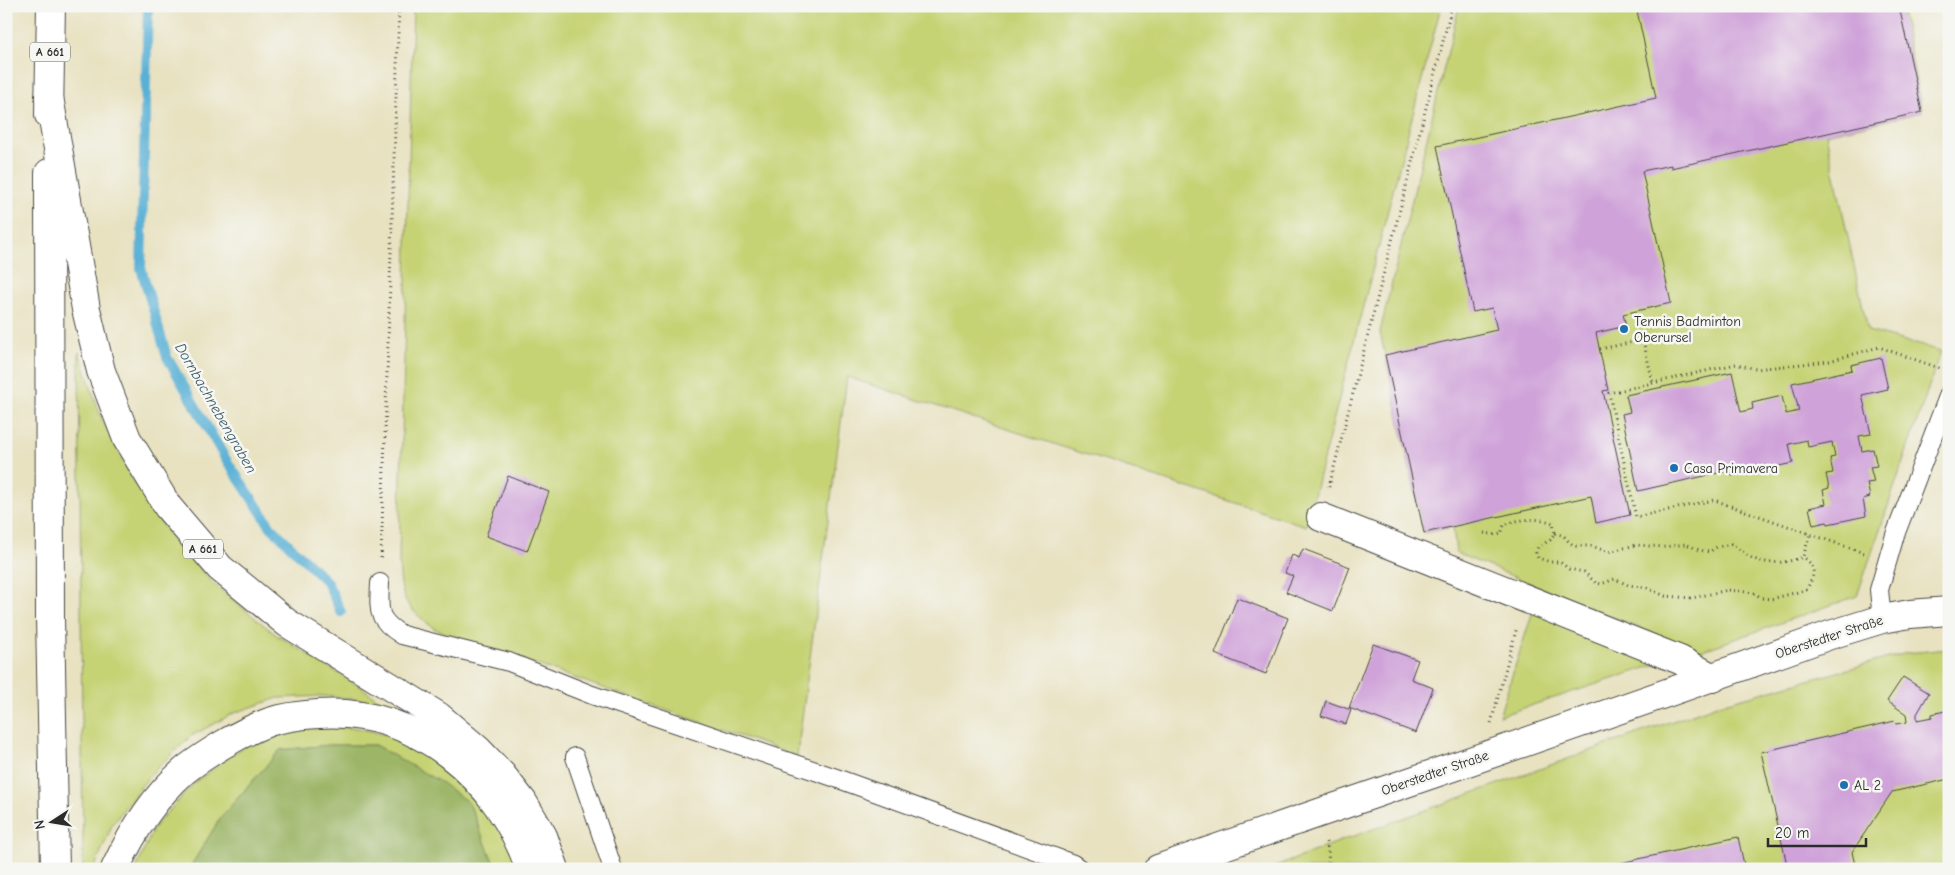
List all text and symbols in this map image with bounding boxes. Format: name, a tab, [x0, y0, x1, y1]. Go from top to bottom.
road number: A 661	[30, 42, 70, 62]
place label: Tennis Badminton Oberursel	[1634, 313, 1741, 346]
marker: Tennis Badminton Oberursel	[1618, 323, 1630, 335]
water label: Dornbachnebengraben	[171, 340, 261, 476]
place label: Casa Primavera	[1684, 460, 1778, 477]
marker: Casa Primavera	[1668, 462, 1680, 474]
road number: A 661	[183, 540, 223, 558]
street label: Oberstedter Straße	[1773, 612, 1885, 662]
street label: Oberstedter Straße	[1379, 747, 1491, 799]
place label: AL 2	[1854, 777, 1881, 794]
marker: AL 2	[1838, 779, 1850, 791]
north arrow	[28, 798, 78, 848]
scale bar	[1768, 815, 1865, 847]
text: N	[31, 818, 49, 831]
text: 20 m	[1775, 824, 1809, 842]

